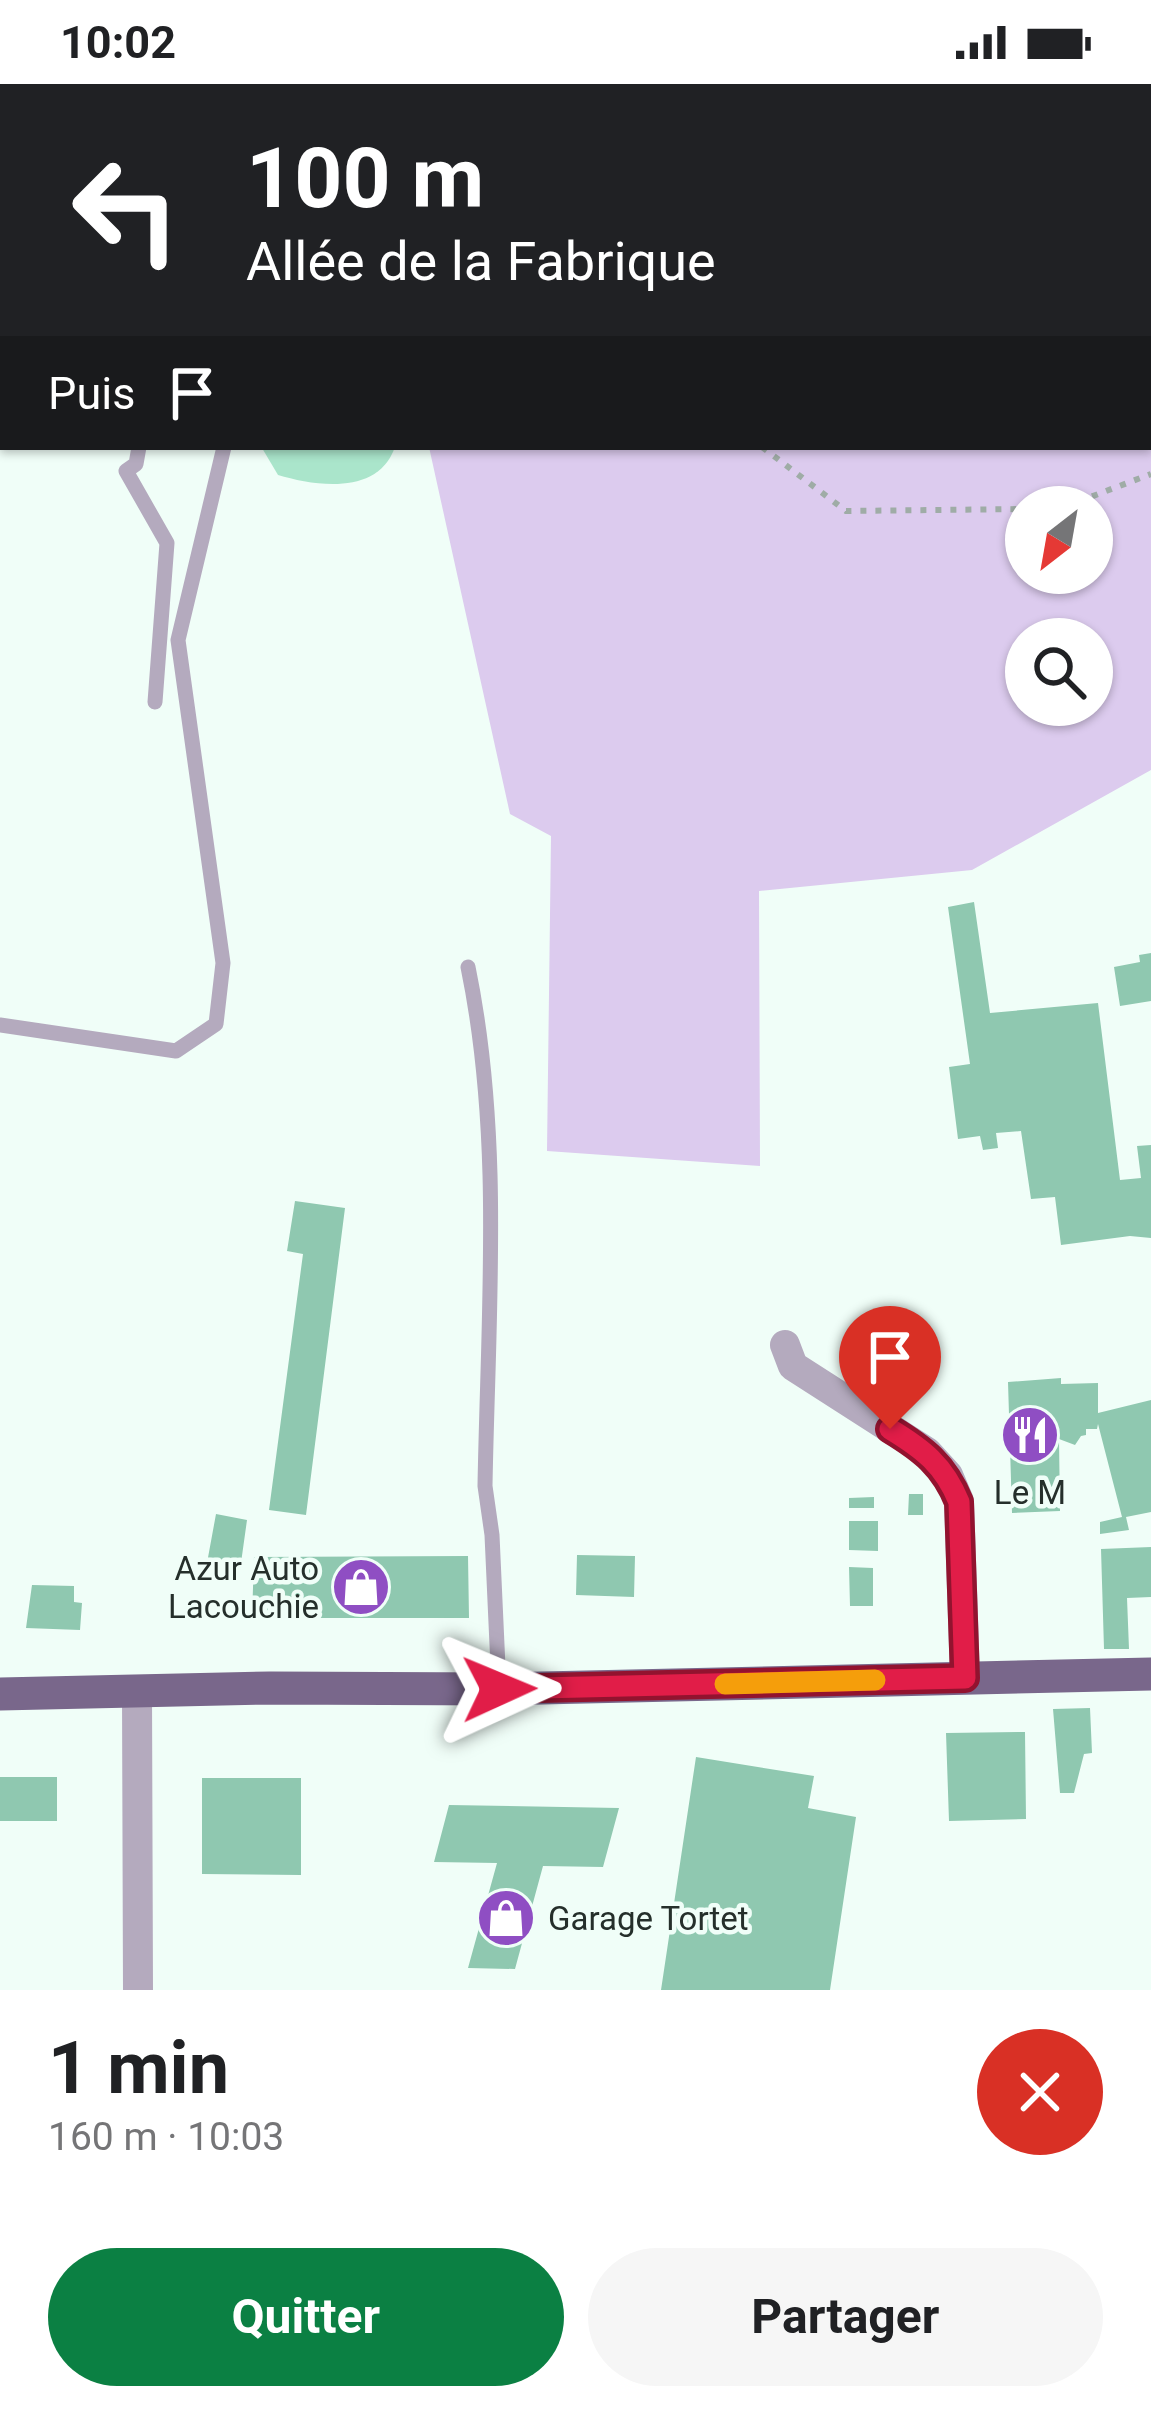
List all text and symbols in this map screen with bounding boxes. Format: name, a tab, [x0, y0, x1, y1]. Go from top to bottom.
text: 10:02	[60, 16, 176, 69]
text: 100 m	[246, 129, 484, 228]
icon: left	[48, 132, 204, 288]
text: Allée de la Fabrique	[246, 230, 716, 293]
icon: arrive	[159, 360, 225, 426]
text: Puis	[48, 367, 135, 420]
north arrow	[1005, 486, 1113, 594]
map controls	[1005, 486, 1113, 726]
button: search	[1005, 618, 1113, 726]
pin	[839, 1306, 941, 1429]
icon: arrive	[857, 1324, 923, 1390]
restaurant icon: Le M	[999, 1404, 1061, 1466]
place label: Le M	[994, 1473, 1066, 1512]
place label: Azur Auto Lacouchie	[168, 1549, 319, 1626]
shop icon: Azur Auto Lacouchie	[330, 1556, 392, 1618]
position arrow	[436, 1626, 562, 1752]
shop icon: Garage Tortet	[475, 1887, 537, 1949]
place label: Garage Tortet	[548, 1899, 748, 1938]
text: 1 min	[48, 2026, 229, 2111]
button: close	[977, 2029, 1103, 2155]
text: 160 m · 10:03	[48, 2114, 284, 2160]
button: Quitter	[48, 2248, 564, 2386]
button: Partager	[588, 2248, 1103, 2386]

